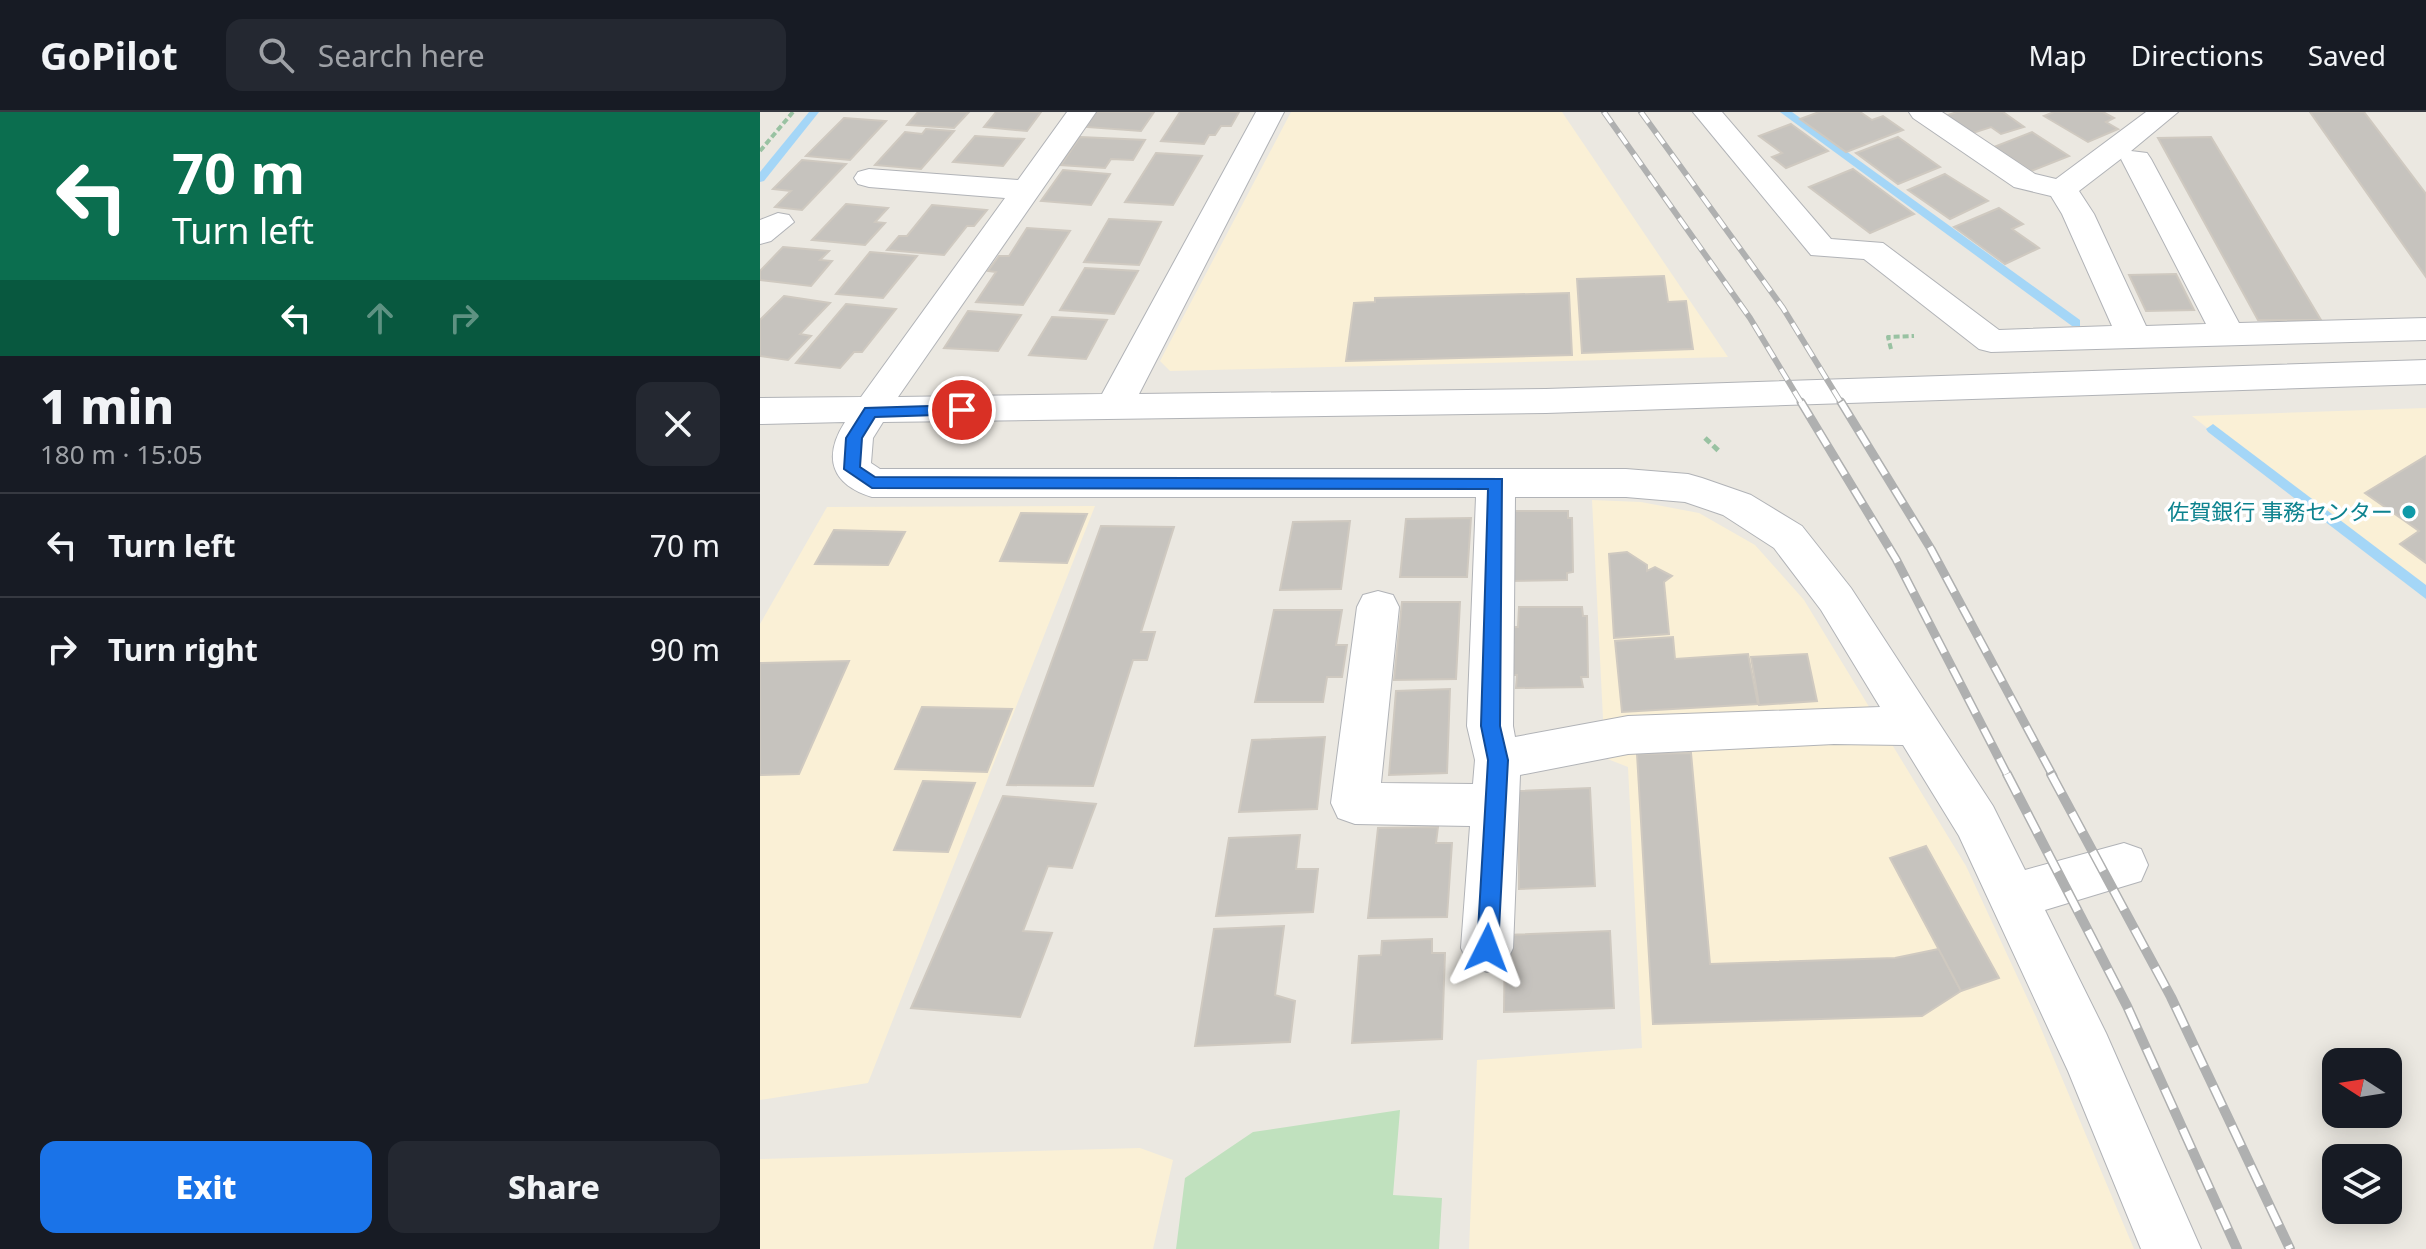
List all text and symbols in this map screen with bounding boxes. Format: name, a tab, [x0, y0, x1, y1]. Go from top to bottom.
search box	[226, 19, 786, 91]
text: GoPilot	[40, 29, 178, 81]
icon: search	[254, 33, 298, 77]
text: Search here	[318, 35, 485, 76]
text: Map	[2028, 36, 2087, 74]
text: Directions	[2131, 36, 2264, 74]
text: Saved	[2308, 36, 2386, 74]
text: 70 m	[172, 134, 305, 210]
icon: left	[40, 144, 144, 248]
text: Turn left	[172, 206, 314, 255]
icon: left	[274, 296, 318, 340]
icon: ahead	[358, 296, 402, 340]
icon: right	[442, 296, 486, 340]
text: 1 min	[40, 373, 174, 438]
pin	[928, 376, 996, 444]
button: close	[636, 382, 720, 466]
icon: arrive	[940, 388, 984, 432]
text: 180 m · 15:05	[40, 436, 203, 472]
place label: 佐賀銀行 事務センター	[2167, 496, 2393, 526]
marker: 佐賀銀行 事務センター	[2400, 503, 2418, 521]
icon: left	[40, 523, 84, 567]
text: Turn left	[108, 525, 236, 566]
text: 70 m	[650, 525, 720, 566]
icon: right	[40, 627, 84, 671]
text: Turn right	[108, 629, 258, 670]
text: 90 m	[650, 629, 720, 670]
position arrow	[1445, 906, 1529, 990]
north arrow	[2322, 1048, 2402, 1128]
map controls	[2322, 1048, 2402, 1224]
button: Exit	[40, 1141, 372, 1233]
button: Share	[388, 1141, 720, 1233]
button: layers	[2322, 1144, 2402, 1224]

